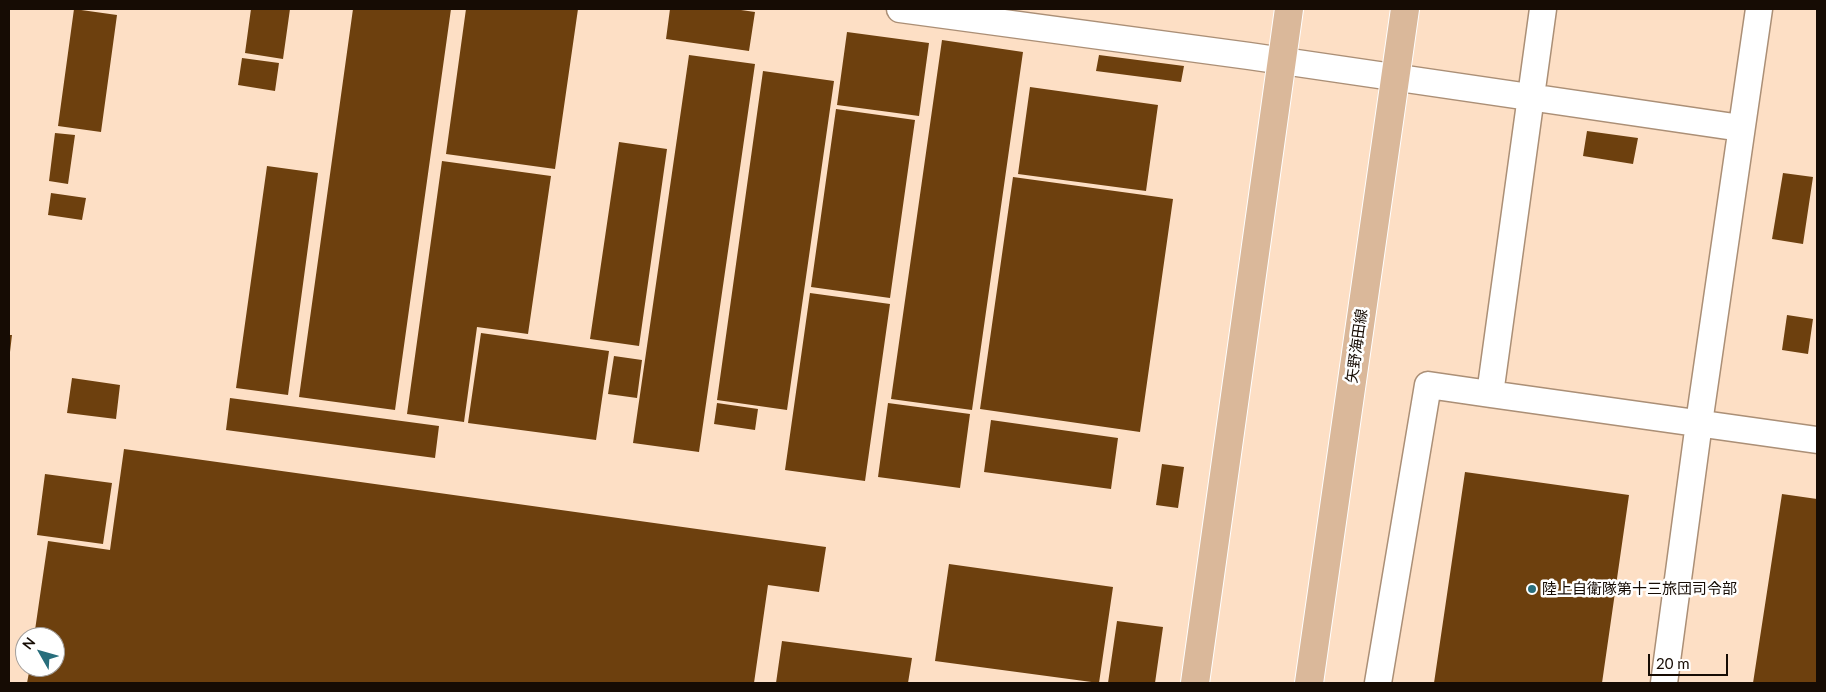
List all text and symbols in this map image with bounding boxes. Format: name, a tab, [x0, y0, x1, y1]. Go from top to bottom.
street label: 矢野海田線	[1343, 308, 1371, 384]
place label: 陸上自衛隊第十三旅団司令部	[1542, 580, 1737, 598]
marker: 陸上自衛隊第十三旅団司令部	[1526, 583, 1538, 595]
north arrow	[15, 627, 65, 677]
text: N	[19, 634, 39, 653]
scale bar	[1651, 644, 1731, 676]
text: 20 m	[1656, 654, 1690, 672]

